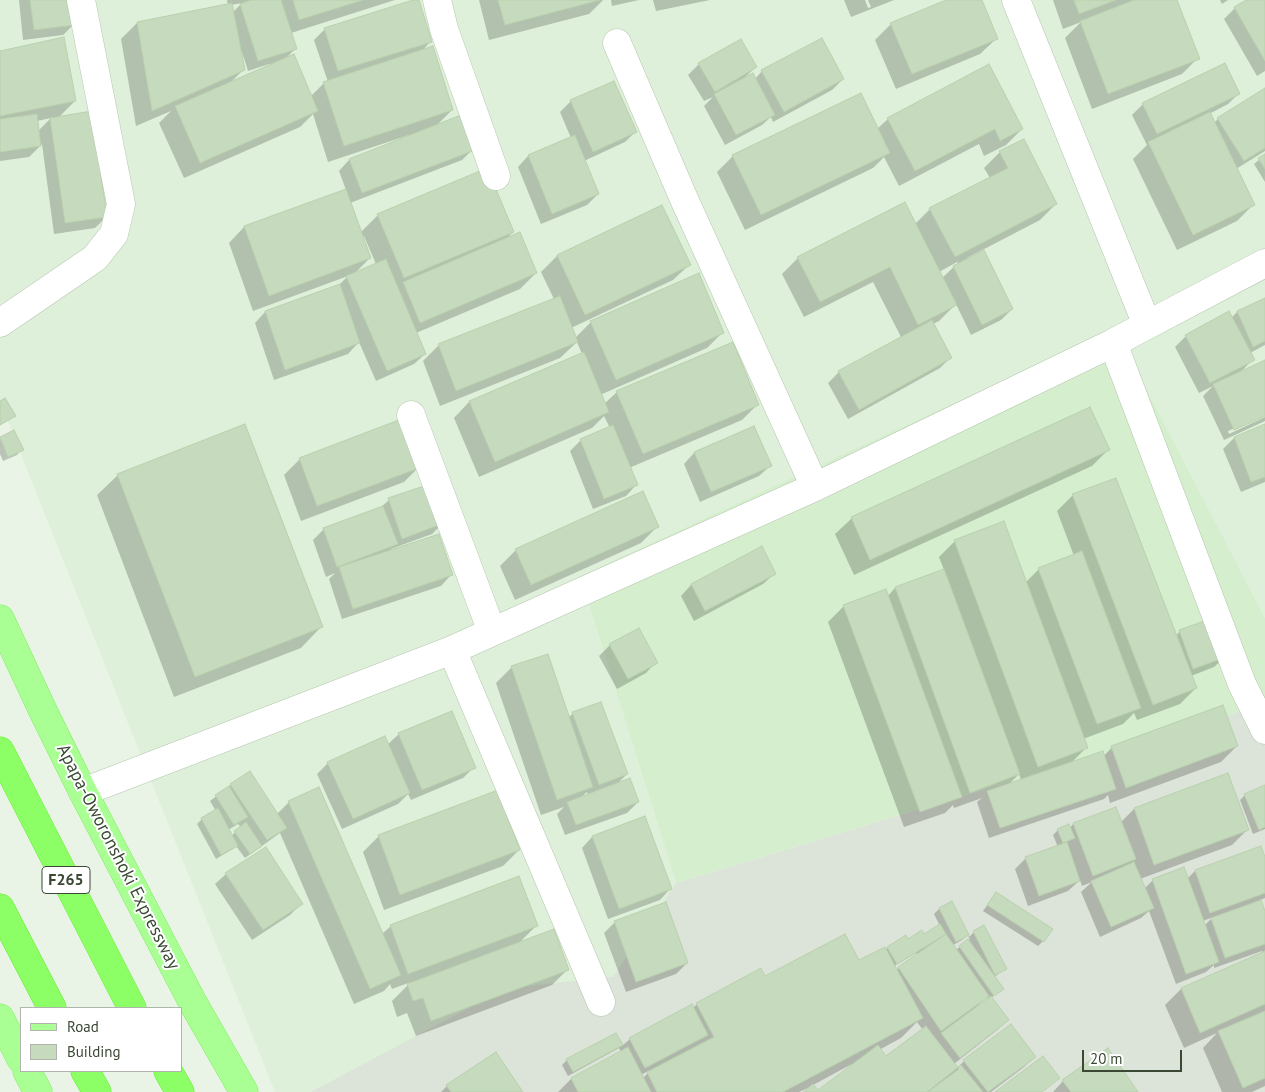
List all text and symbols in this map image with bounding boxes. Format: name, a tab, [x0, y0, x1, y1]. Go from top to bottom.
street label: Apapa-Oworonshoki Expressway	[52, 741, 184, 973]
road number: F265	[42, 866, 90, 894]
legend	[20, 1007, 182, 1072]
text: Road	[67, 1017, 99, 1036]
scale bar	[1085, 1040, 1185, 1072]
text: Building	[67, 1042, 121, 1061]
text: 20 m	[1090, 1049, 1123, 1068]

